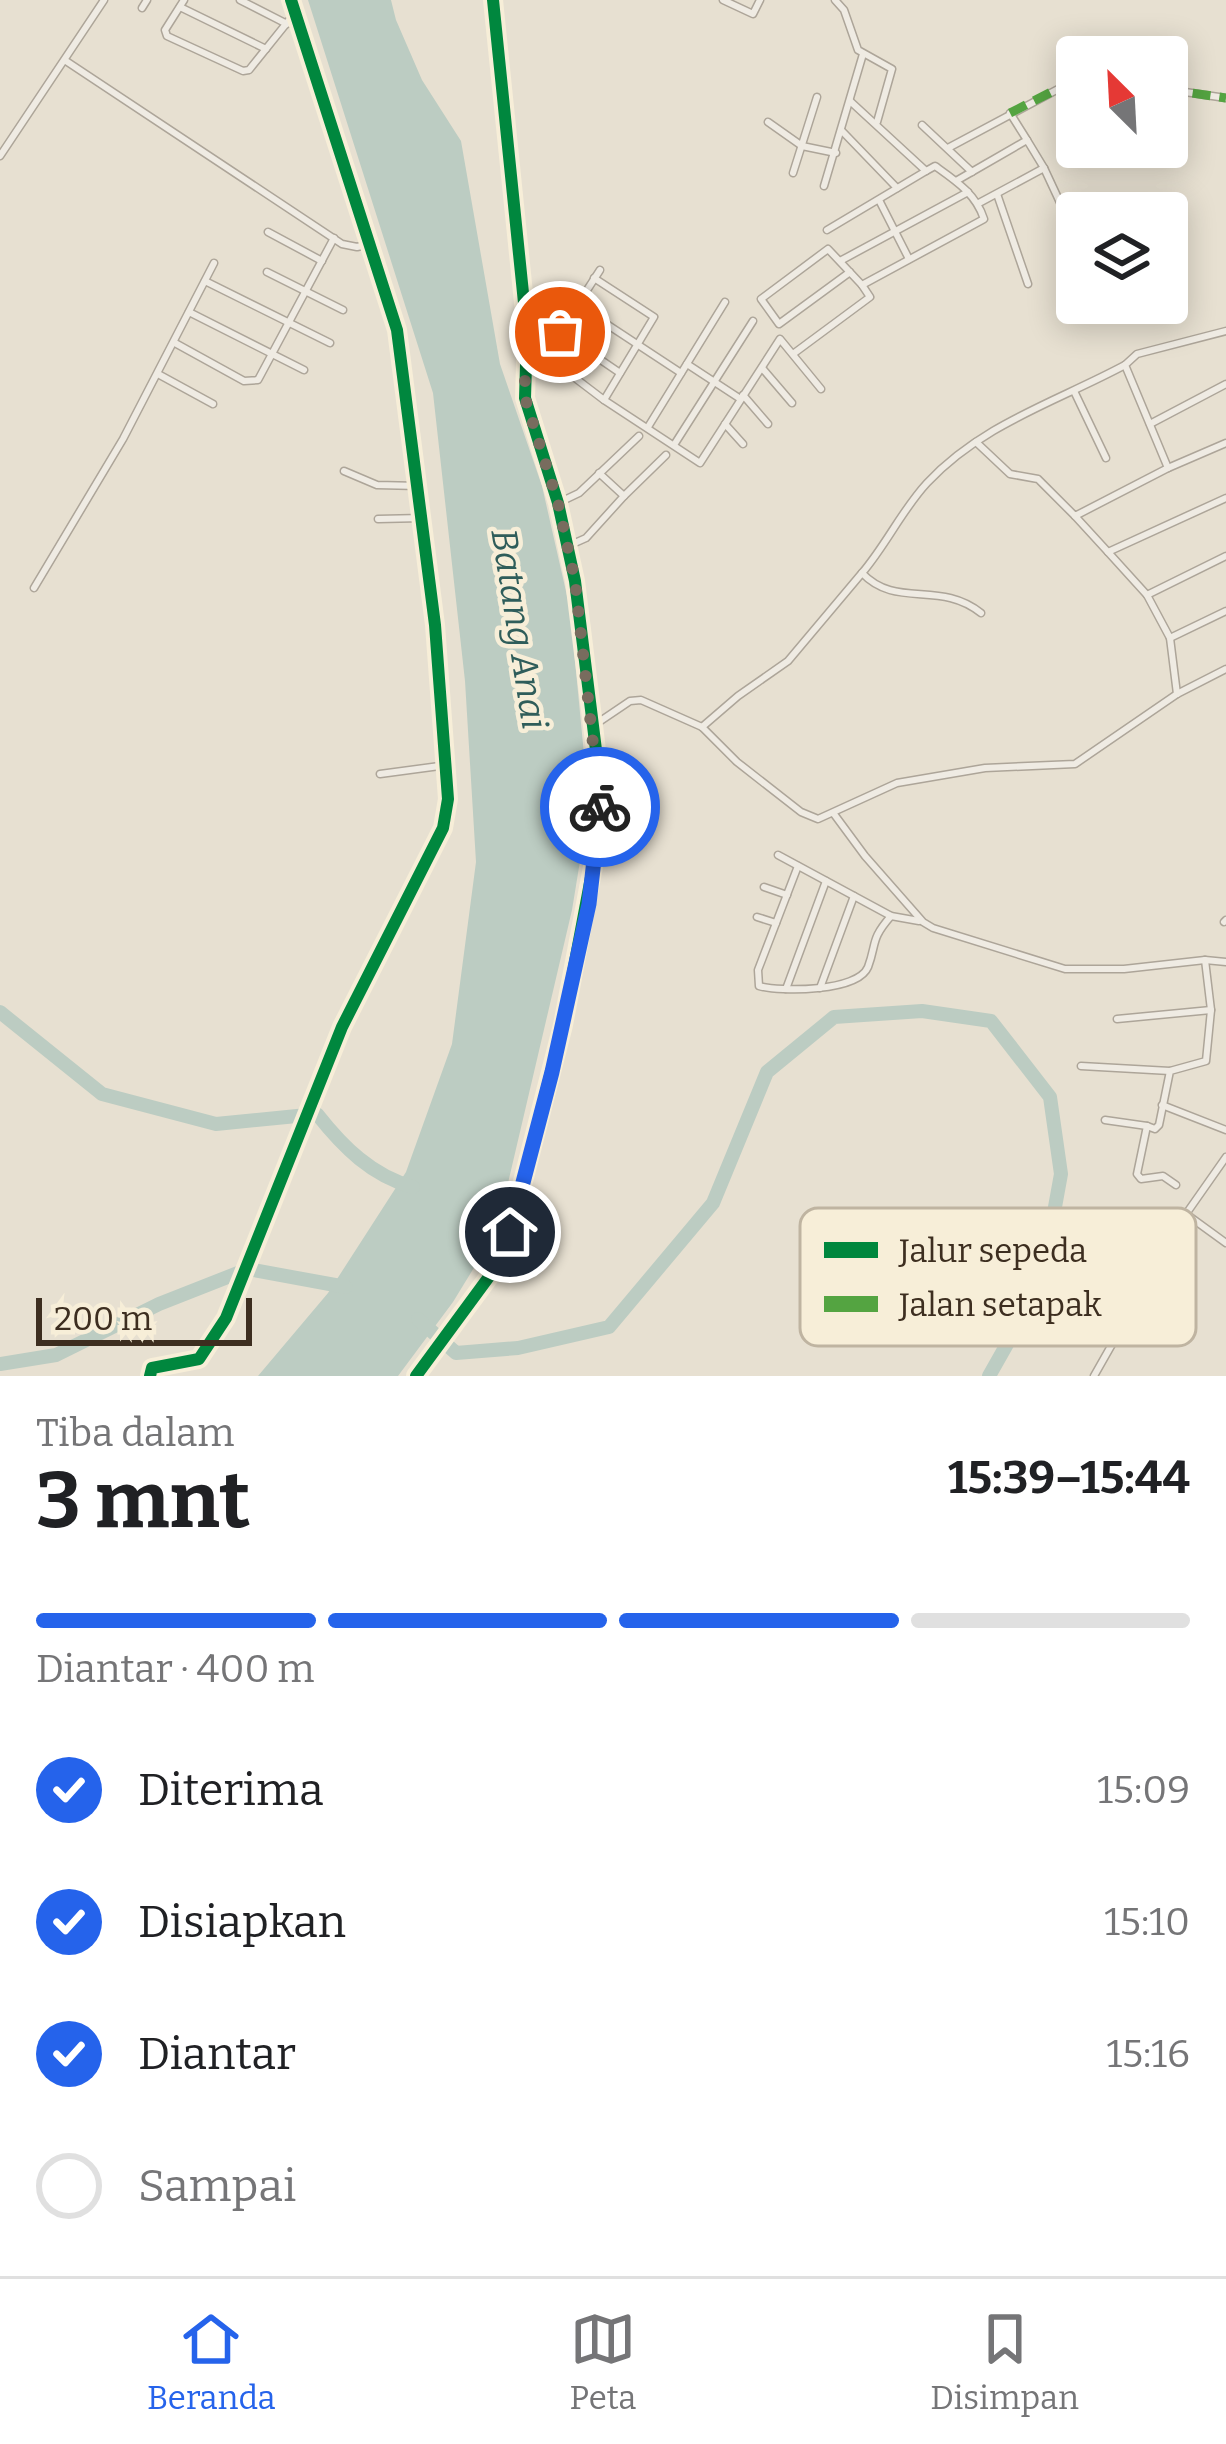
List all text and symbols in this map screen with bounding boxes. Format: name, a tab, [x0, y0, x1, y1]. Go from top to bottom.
north arrow	[1056, 36, 1188, 168]
map controls	[1056, 36, 1188, 324]
button: layers	[1056, 192, 1188, 324]
pin	[509, 281, 611, 383]
icon: bag	[527, 299, 593, 365]
water label: Batang Anai	[481, 526, 557, 733]
courier	[540, 747, 660, 867]
icon: bike	[567, 774, 633, 840]
pin	[459, 1181, 561, 1283]
icon: home	[477, 1199, 543, 1265]
legend	[800, 1208, 1196, 1346]
text: Jalur sepeda	[898, 1231, 1087, 1271]
text: Jalan setapak	[898, 1285, 1102, 1325]
scale bar	[36, 1292, 252, 1345]
text: 200 m	[54, 1299, 152, 1339]
text: Tiba dalam	[36, 1410, 234, 1456]
text: 15:39–15:44	[948, 1451, 1190, 1505]
text: 3 mnt	[36, 1454, 250, 1548]
text: Diantar · 400 m	[36, 1646, 314, 1692]
icon: check	[36, 1757, 102, 1823]
text: Diterima	[138, 1763, 324, 1817]
text: 15:09	[1097, 1767, 1190, 1813]
icon: check	[36, 1889, 102, 1955]
text: Disiapkan	[138, 1895, 346, 1949]
text: 15:10	[1104, 1899, 1190, 1945]
icon: check	[36, 2021, 102, 2087]
text: Diantar	[138, 2027, 296, 2081]
text: 15:16	[1106, 2031, 1190, 2077]
text: Sampai	[138, 2159, 296, 2213]
tab: Beranda	[147, 2306, 276, 2418]
tab: Peta	[570, 2306, 636, 2418]
tab: Disimpan	[930, 2306, 1079, 2418]

